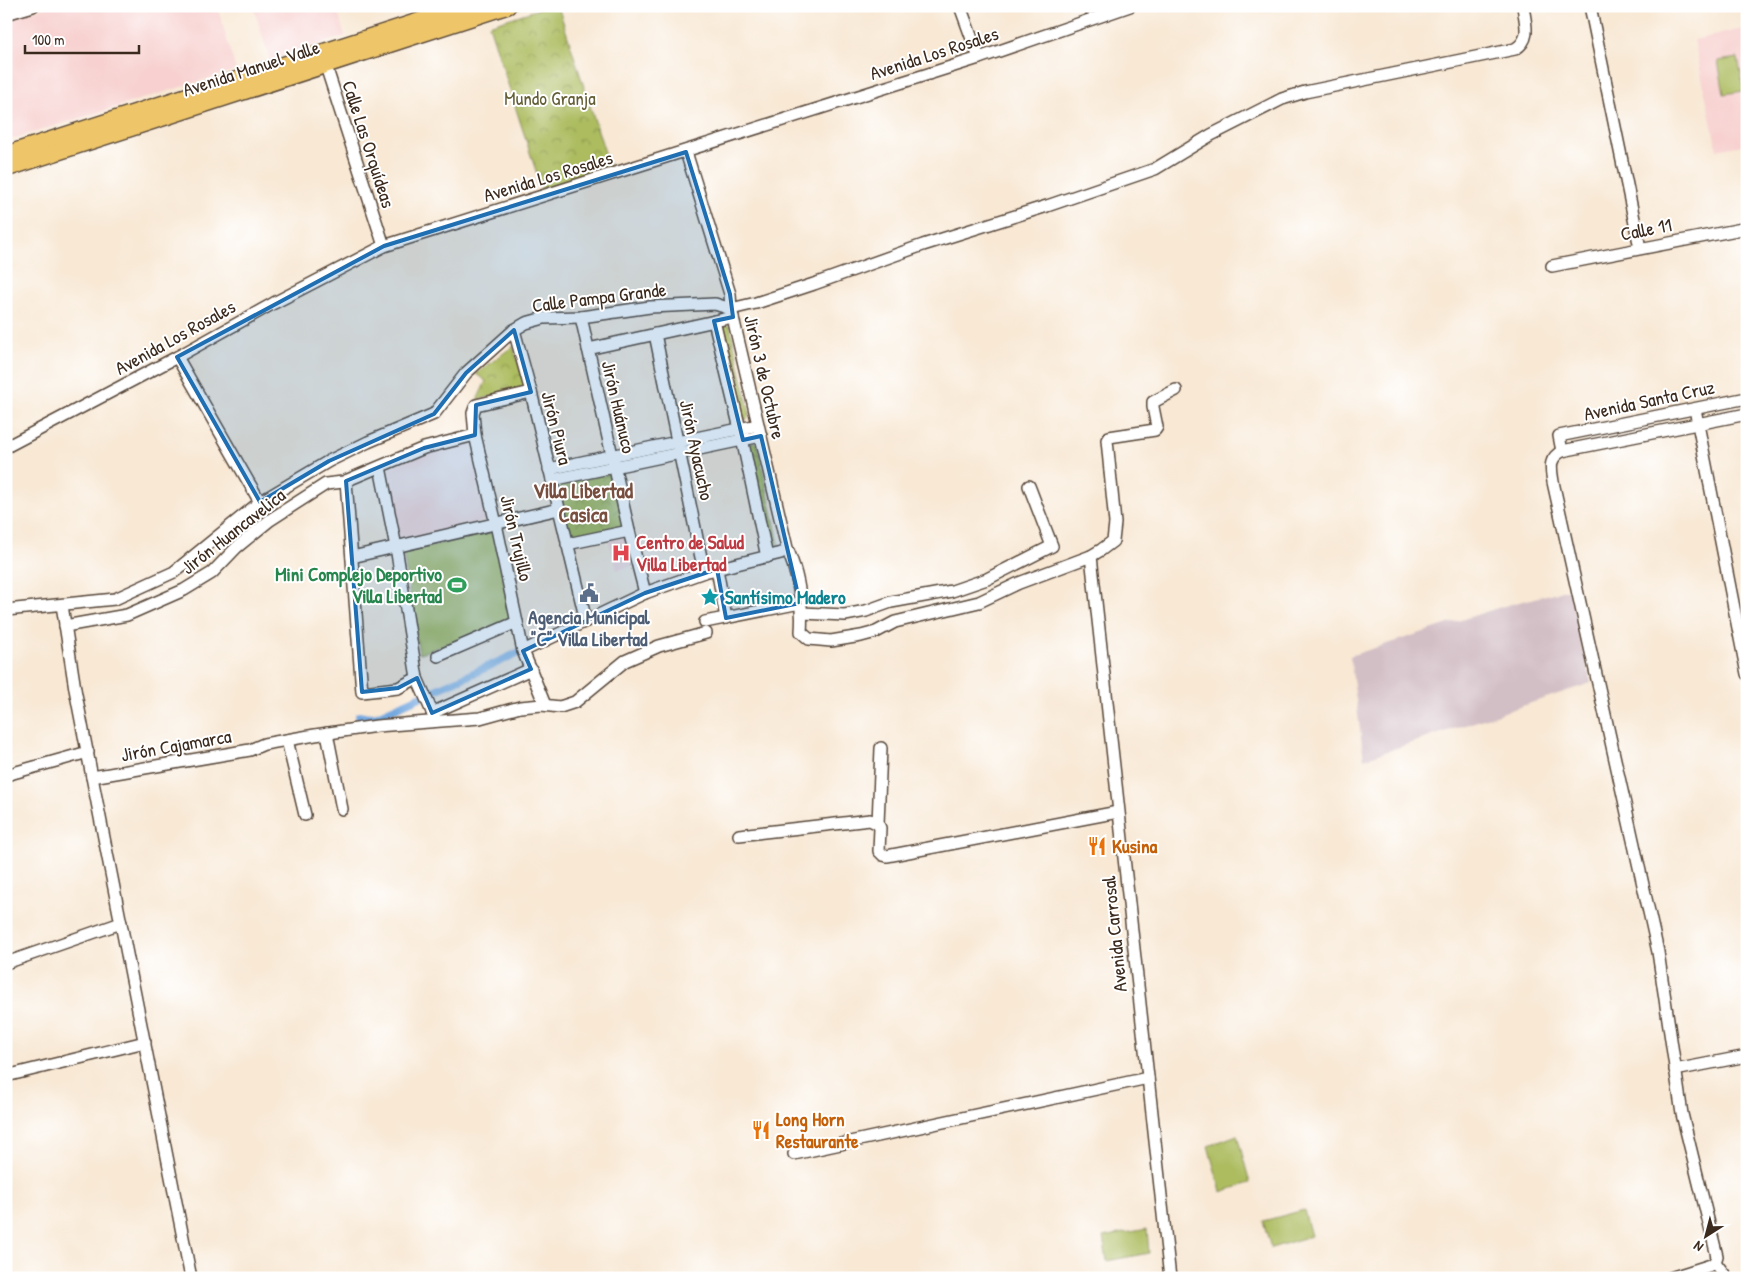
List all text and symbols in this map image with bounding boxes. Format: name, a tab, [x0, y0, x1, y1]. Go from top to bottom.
street label: Avenida Los Rosales	[866, 20, 1002, 86]
scale bar	[25, 22, 139, 54]
text: 100 m	[32, 29, 65, 50]
street label: Avenida Manuel Valle	[179, 34, 323, 102]
street label: Calle Las Orquídeas	[336, 77, 402, 211]
park label: Mundo Granja	[504, 85, 596, 111]
street label: Avenida Los Rosales	[480, 144, 616, 208]
street label: Calle 11	[1618, 211, 1674, 247]
street label: Calle Pampa Grande	[530, 276, 668, 318]
street label: Avenida Los Rosales	[110, 293, 240, 381]
street label: Jirón 3 de Octubre	[738, 313, 792, 442]
street label: Jirón Huánuco	[596, 358, 642, 456]
street label: Avenida Santa Cruz	[1581, 373, 1717, 427]
street label: Jirón Piura	[535, 388, 579, 468]
street label: Jirón Ayacucho	[674, 397, 720, 503]
district label: Villa Libertad Casica	[533, 476, 634, 529]
street label: Jirón Huancavelica	[175, 482, 291, 580]
street label: Jirón Trujillo	[494, 492, 540, 584]
place label: Centro de Salud Villa Libertad	[636, 529, 745, 577]
hospital icon: Centro de Salud Villa Libertad	[610, 542, 632, 564]
place label: Mini Complejo Deportivo Villa Libertad	[275, 561, 443, 609]
sports icon: Mini Complejo Deportivo Villa Libertad	[446, 574, 468, 596]
public building icon: Agencia Municipal "C" Villa Libertad	[578, 582, 600, 604]
place label: Santísimo Madero	[725, 584, 846, 610]
place icon: Santísimo Madero	[699, 586, 721, 608]
place label: Agencia Municipal "C" Villa Libertad	[528, 604, 651, 652]
street label: Jirón Cajamarca	[119, 722, 234, 767]
place label: Kusina	[1112, 833, 1158, 859]
restaurant icon: Kusina	[1086, 835, 1108, 857]
street label: Avenida Carrosal	[1095, 874, 1133, 993]
place label: Long Horn Restaurante	[776, 1106, 859, 1154]
restaurant icon: Long Horn Restaurante	[750, 1119, 772, 1141]
north arrow	[1680, 1212, 1730, 1262]
text: N	[1689, 1237, 1707, 1257]

